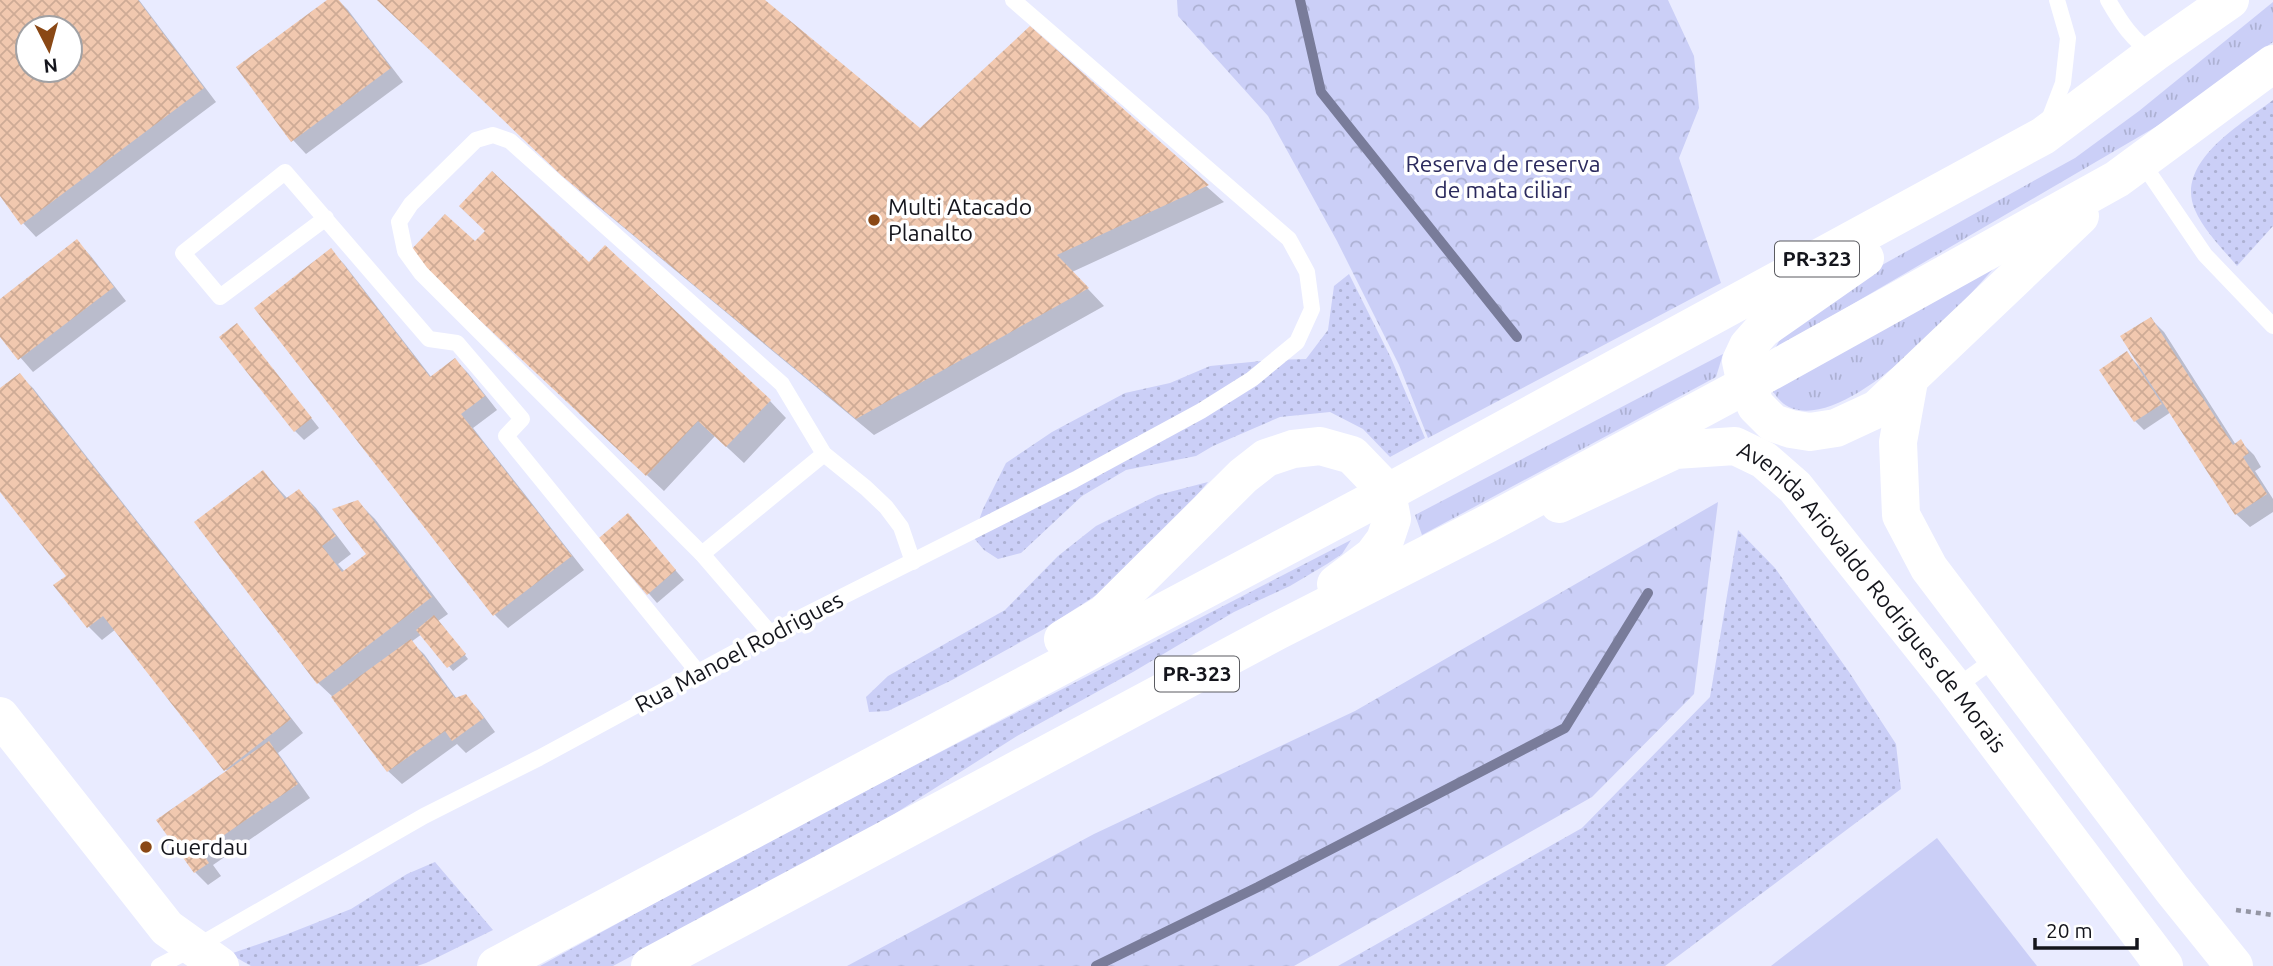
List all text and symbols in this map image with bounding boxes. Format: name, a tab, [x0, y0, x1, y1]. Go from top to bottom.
north arrow	[14, 14, 84, 84]
text: N	[43, 54, 59, 78]
park label: Reserva de reserva de mata ciliar	[1406, 151, 1600, 202]
place label: Multi Atacado Planalto	[888, 194, 1032, 245]
marker: Multi Atacado Planalto	[866, 212, 882, 228]
road number: PR-323	[1775, 242, 1859, 276]
street label: Avenida Ariovaldo Rodrigues de Morais	[1734, 436, 2012, 757]
street label: Rua Manoel Rodrigues	[631, 586, 847, 717]
road number: PR-323	[1155, 656, 1239, 692]
place label: Guerdau	[160, 834, 248, 859]
marker: Guerdau	[138, 839, 154, 855]
scale bar	[2035, 906, 2136, 950]
text: 20 m	[2046, 918, 2093, 942]

